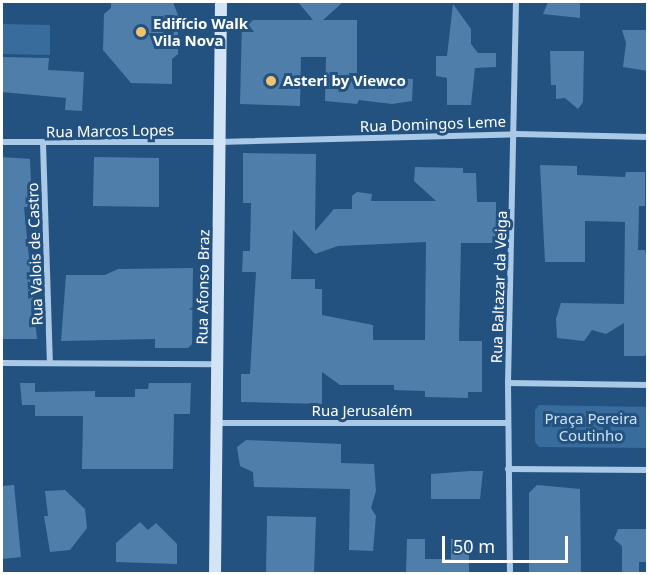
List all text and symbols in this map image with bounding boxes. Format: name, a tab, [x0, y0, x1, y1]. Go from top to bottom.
place label: Edifício Walk Vila Nova	[153, 14, 248, 49]
marker: Edifício Walk Vila Nova	[134, 25, 148, 39]
place label: Asteri by Viewco	[283, 72, 406, 90]
marker: Asteri by Viewco	[264, 74, 278, 88]
street label: Rua Domingos Leme	[360, 112, 506, 136]
street label: Rua Marcos Lopes	[46, 121, 174, 141]
street label: Rua Valois de Castro	[24, 182, 46, 326]
street label: Rua Baltazar da Veiga	[487, 210, 511, 364]
street label: Rua Afonso Braz	[193, 229, 213, 345]
street label: Rua Jerusalém	[312, 402, 412, 420]
park label: Praça Pereira Coutinho	[545, 409, 637, 444]
scale bar	[445, 524, 571, 562]
text: 50 m	[453, 534, 495, 558]

